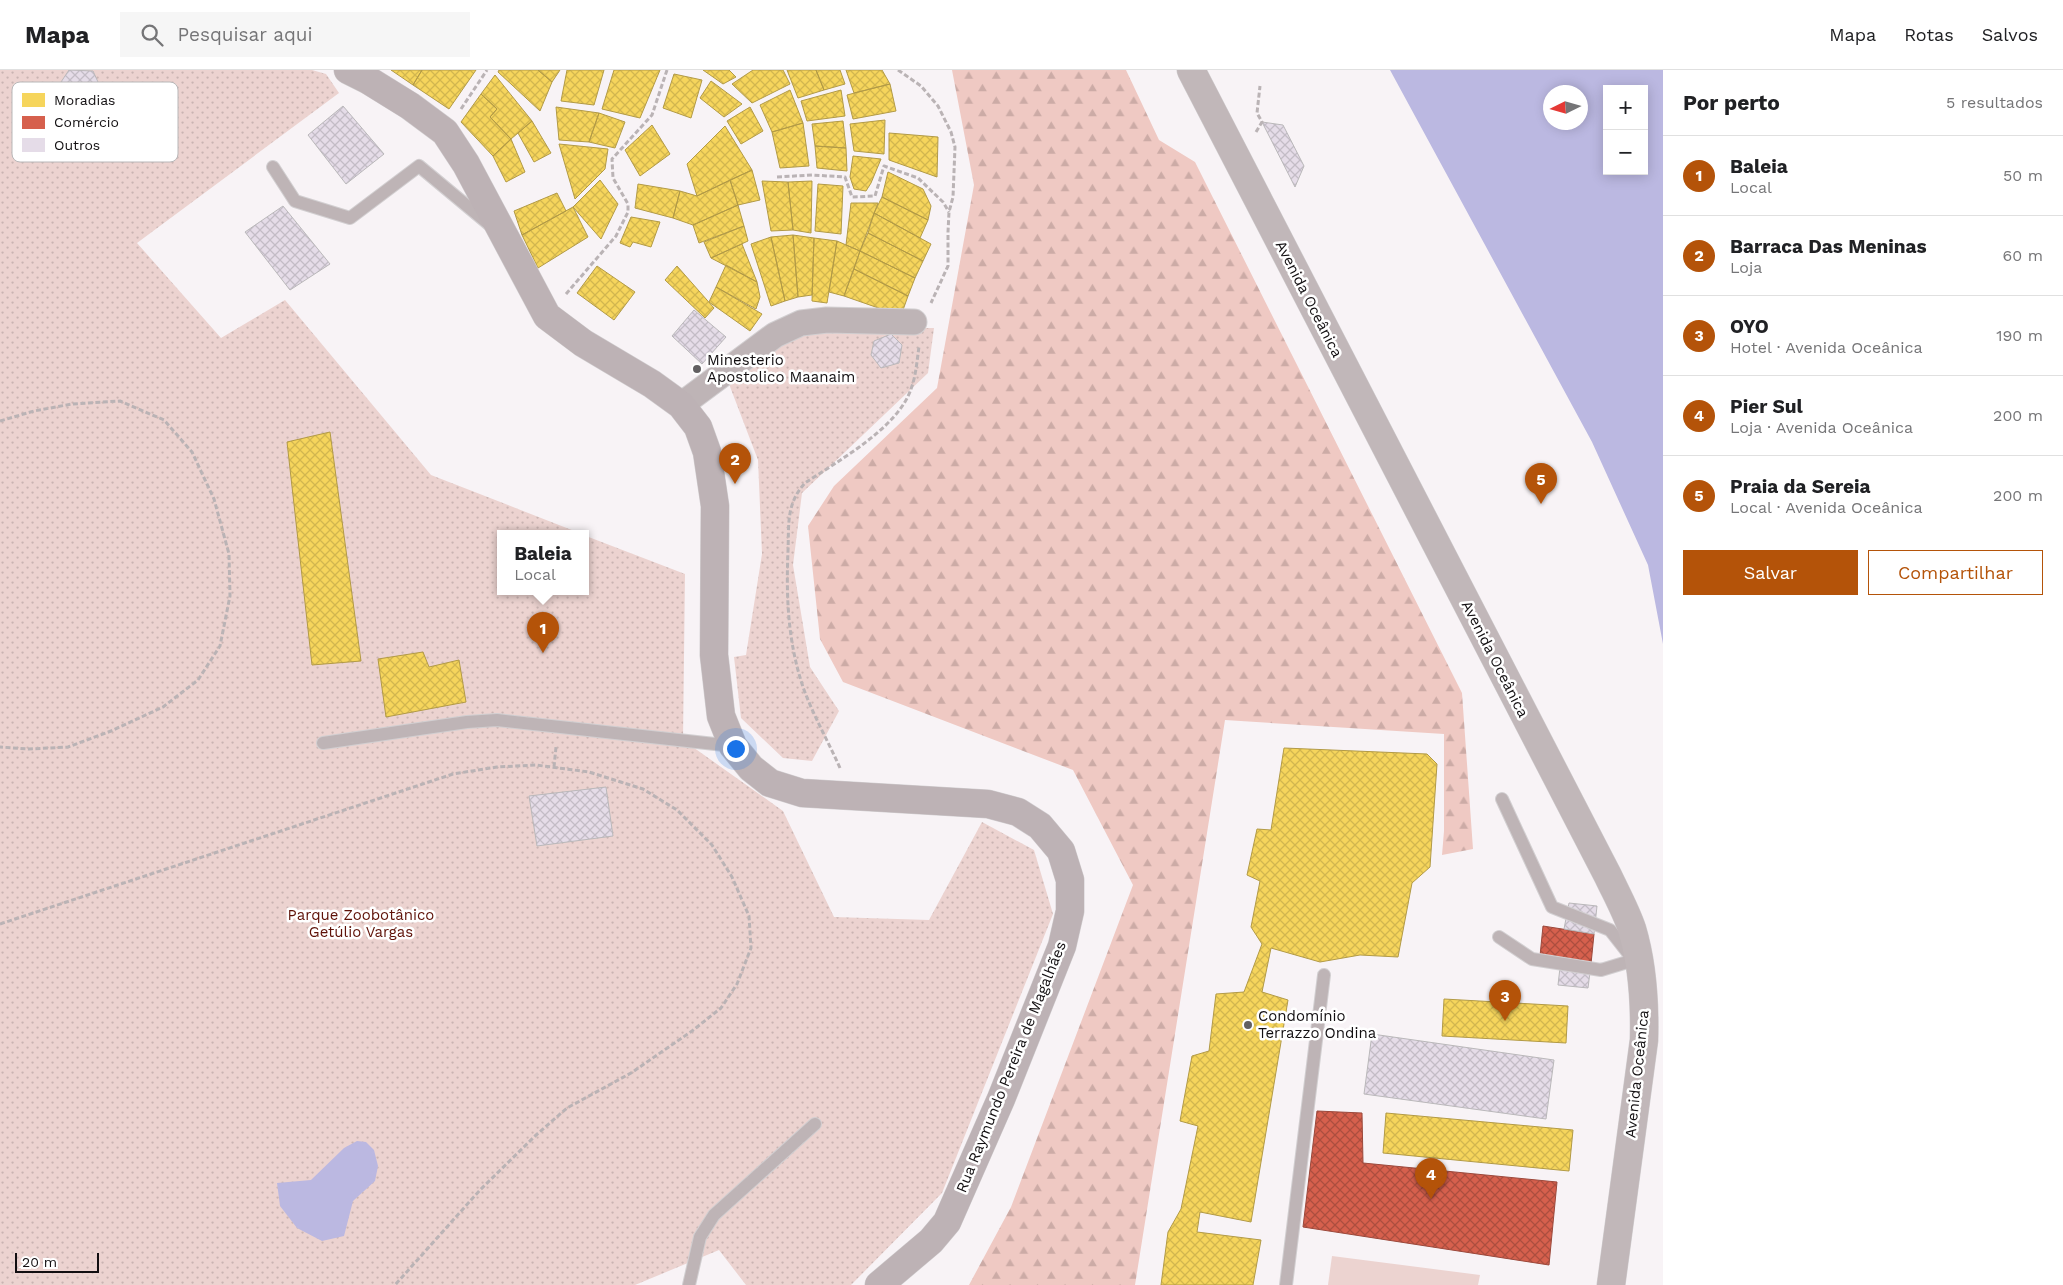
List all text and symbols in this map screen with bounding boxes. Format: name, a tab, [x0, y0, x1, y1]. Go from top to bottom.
search box	[120, 12, 470, 57]
text: Mapa	[25, 21, 90, 49]
icon: search	[138, 21, 166, 49]
text: Pesquisar aqui	[178, 23, 313, 46]
text: Mapa	[1829, 24, 1876, 45]
text: Rotas	[1904, 24, 1954, 45]
text: Salvos	[1982, 24, 2038, 45]
legend	[12, 82, 178, 162]
north arrow	[1543, 85, 1588, 130]
map controls	[1603, 85, 1648, 175]
button: +	[1603, 85, 1648, 130]
text: Por perto	[1683, 90, 1780, 115]
text: Moradias	[54, 92, 116, 108]
text: 5 resultados	[1946, 93, 2043, 112]
text: Comércio	[54, 114, 119, 130]
button: −	[1603, 130, 1648, 175]
text: Outros	[54, 137, 100, 153]
text: Baleia	[1730, 155, 1788, 178]
text: 1	[1696, 166, 1702, 185]
text: 50 m	[2003, 166, 2043, 185]
text: Local	[1730, 178, 1772, 197]
text: Barraca Das Meninas	[1730, 235, 1927, 258]
street label: Avenida Oceânica	[1272, 238, 1346, 361]
text: 2	[1694, 246, 1704, 265]
text: 60 m	[2003, 246, 2043, 265]
text: Loja	[1730, 258, 1762, 277]
text: OYO	[1730, 315, 1769, 338]
text: 3	[1694, 326, 1704, 345]
text: 190 m	[1996, 326, 2043, 345]
text: Hotel · Avenida Oceânica	[1730, 338, 1923, 357]
place label: Minesterio Apostolico Maanaim	[707, 351, 855, 386]
marker: Minesterio Apostolico Maanaim	[691, 363, 703, 375]
text: Pier Sul	[1730, 395, 1803, 418]
text: 4	[1694, 406, 1704, 425]
text: 200 m	[1993, 406, 2043, 425]
text: Loja · Avenida Oceânica	[1730, 418, 1913, 437]
pin: 2	[719, 443, 751, 484]
pin: 5	[1525, 463, 1557, 504]
text: Praia da Sereia	[1730, 475, 1871, 498]
text: 5	[1694, 486, 1704, 505]
text: 200 m	[1993, 486, 2043, 505]
text: Local · Avenida Oceânica	[1730, 498, 1922, 517]
popup	[497, 530, 589, 595]
text: Baleia	[514, 542, 572, 565]
button: Salvar	[1683, 550, 1858, 595]
button: Compartilhar	[1868, 550, 2043, 595]
text: Local	[514, 565, 556, 584]
street label: Avenida Oceânica	[1458, 598, 1532, 721]
pin: 1	[527, 612, 559, 653]
your location	[723, 736, 749, 762]
park label: Parque Zoobotânico Getúlio Vargas	[288, 906, 434, 941]
street label: Rua Raymundo Pereira de Magalhães	[952, 939, 1070, 1195]
pin: 3	[1489, 980, 1521, 1021]
place label: Condomínio Terrazzo Ondina	[1258, 1007, 1377, 1042]
street label: Avenida Oceânica	[1621, 1009, 1653, 1139]
marker: Condomínio Terrazzo Ondina	[1242, 1019, 1254, 1031]
pin: 4	[1415, 1158, 1447, 1199]
scale bar	[15, 1250, 99, 1273]
text: 20 m	[22, 1254, 57, 1270]

